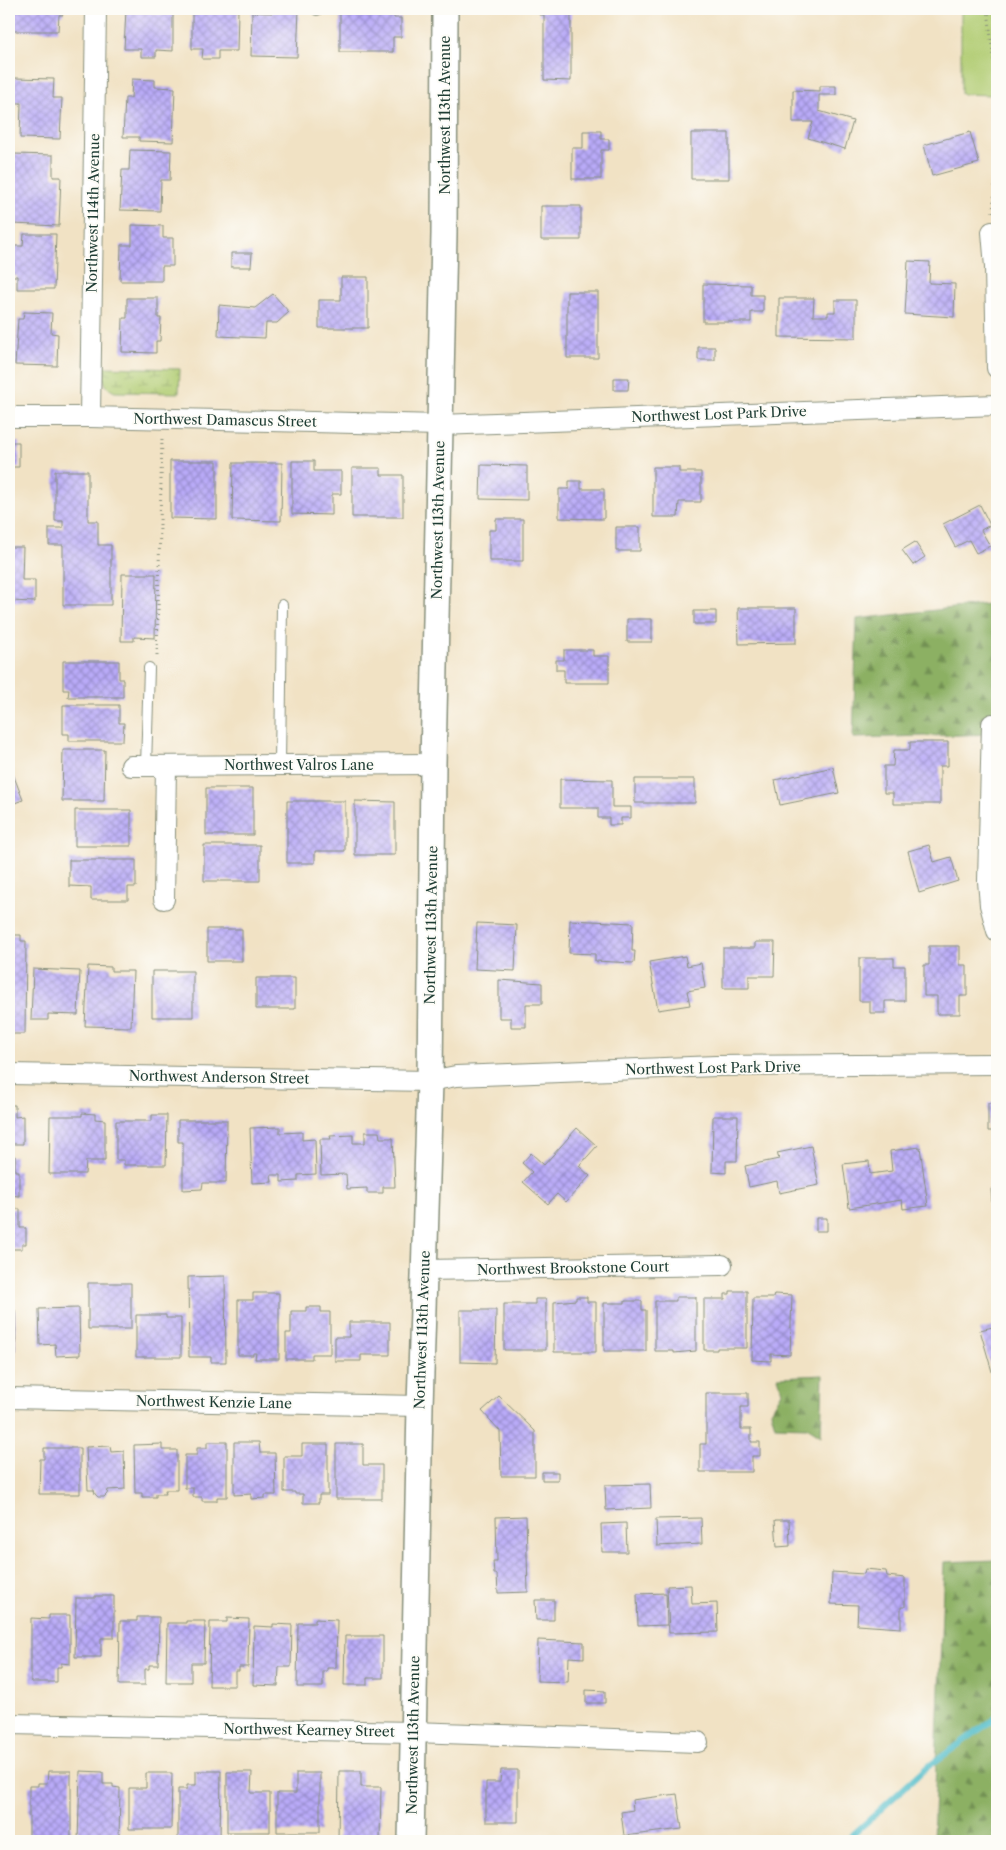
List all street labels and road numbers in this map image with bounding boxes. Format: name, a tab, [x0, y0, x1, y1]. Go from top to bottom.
street label: Northwest 113th Avenue	[436, 35, 454, 194]
street label: Northwest 114th Avenue	[83, 133, 103, 293]
street label: Northwest Lost Park Drive	[631, 402, 807, 426]
street label: Northwest Damascus Street	[133, 409, 317, 431]
street label: Northwest 113th Avenue	[428, 440, 448, 600]
street label: Northwest Valros Lane	[224, 756, 374, 774]
street label: Northwest 113th Avenue	[421, 845, 441, 1005]
street label: Northwest Lost Park Drive	[625, 1057, 801, 1079]
street label: Northwest Anderson Street	[129, 1066, 309, 1088]
street label: Northwest 113th Avenue	[410, 1250, 434, 1410]
street label: Northwest Brookstone Court	[477, 1257, 669, 1279]
street label: Northwest Kenzie Lane	[136, 1392, 292, 1412]
street label: Northwest 113th Avenue	[403, 1655, 423, 1815]
street label: Northwest Kearney Street	[223, 1720, 395, 1740]

